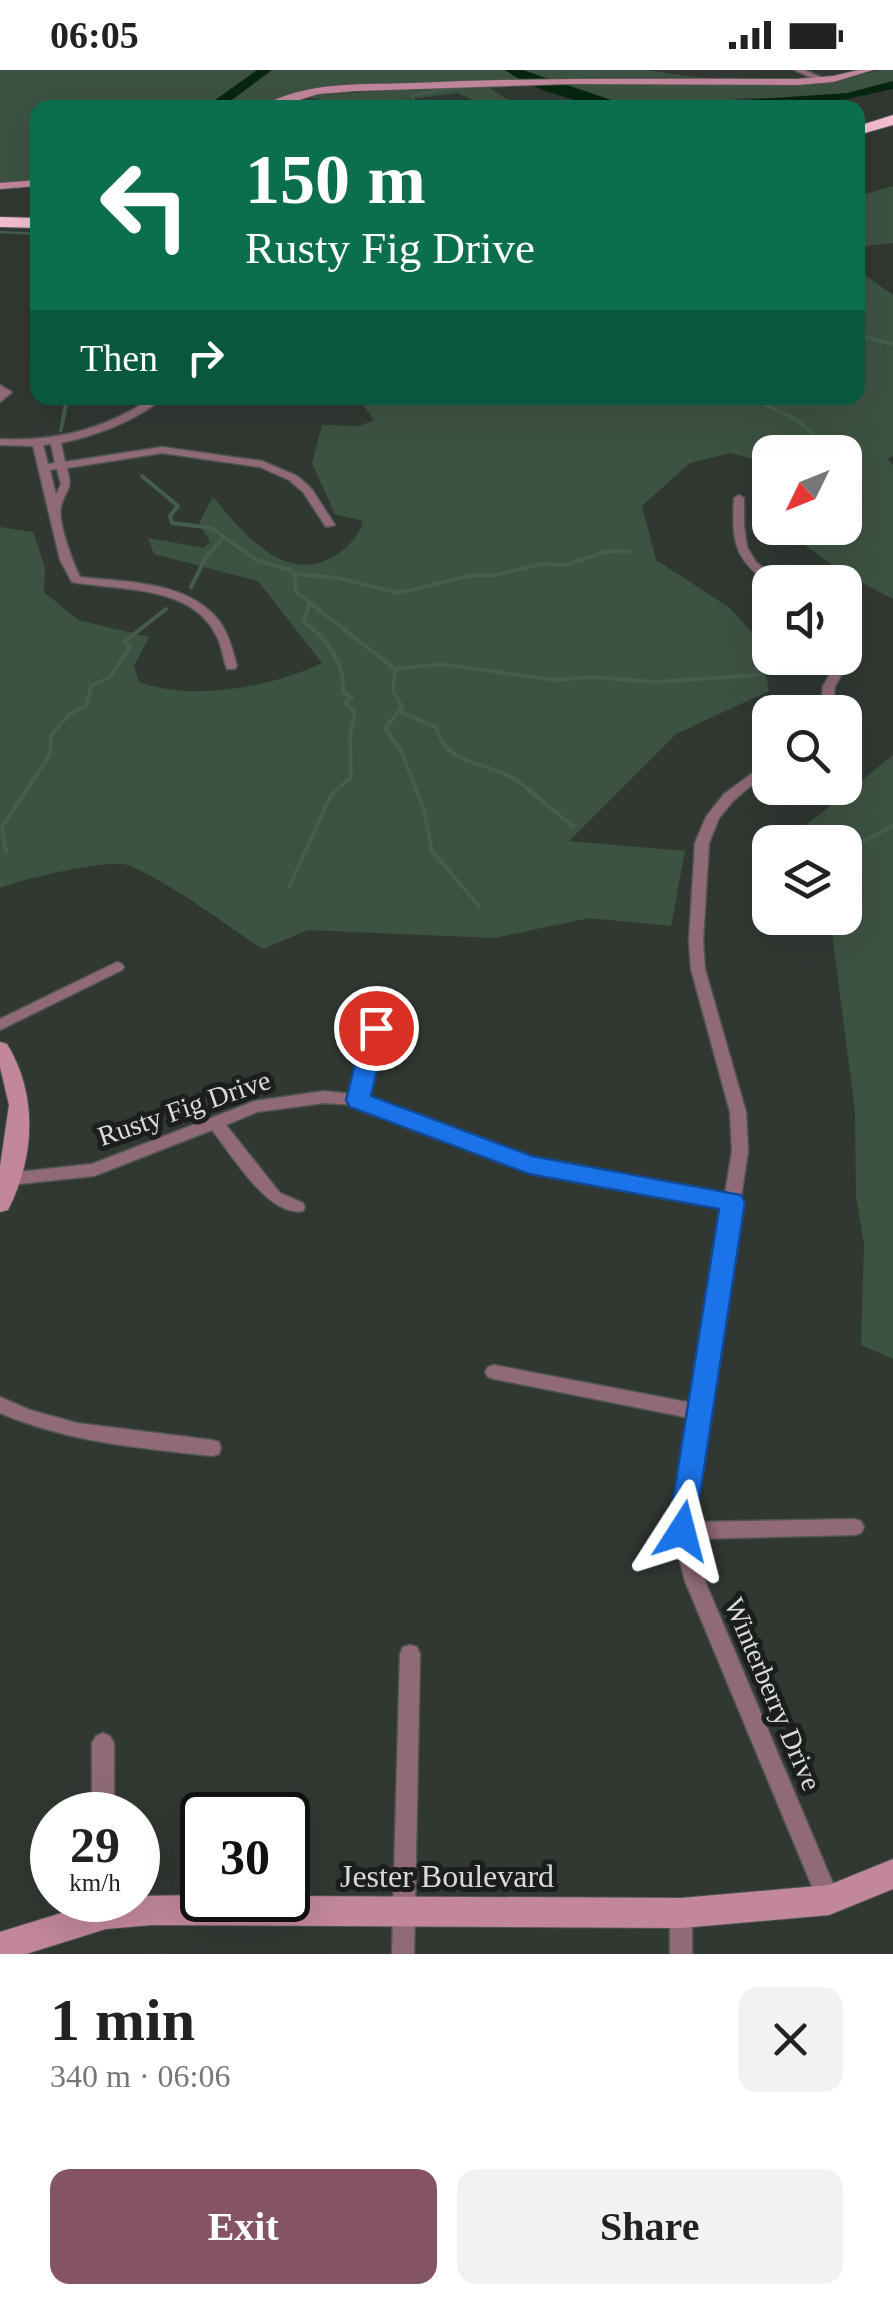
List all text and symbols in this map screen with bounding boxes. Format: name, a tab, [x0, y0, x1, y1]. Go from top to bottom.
text: 06:05	[50, 14, 139, 56]
icon: left	[80, 140, 210, 270]
text: 150 m	[245, 141, 426, 218]
text: Rusty Fig Drive	[245, 223, 535, 273]
icon: right	[178, 330, 233, 385]
text: Then	[80, 337, 158, 379]
north arrow	[752, 435, 862, 545]
map controls	[752, 435, 862, 935]
button: sound	[752, 565, 862, 675]
button: search	[752, 695, 862, 805]
button: layers	[752, 825, 862, 935]
pin	[334, 986, 419, 1071]
icon: arrive	[349, 1001, 404, 1056]
street label: Rusty Fig Drive	[94, 1064, 274, 1152]
position arrow	[630, 1479, 734, 1583]
street label: Winterberry Drive	[718, 1593, 828, 1795]
speed limit sign: 30	[180, 1792, 310, 1922]
text: 29	[70, 1817, 120, 1873]
street label: Jester Boulevard	[340, 1858, 554, 1894]
text: km/h	[69, 1869, 121, 1896]
text: 1 min	[50, 1987, 195, 2053]
button: close	[738, 1987, 843, 2092]
text: 340 m · 06:06	[50, 2058, 230, 2094]
button: Exit	[50, 2169, 437, 2284]
button: Share	[457, 2169, 843, 2284]

